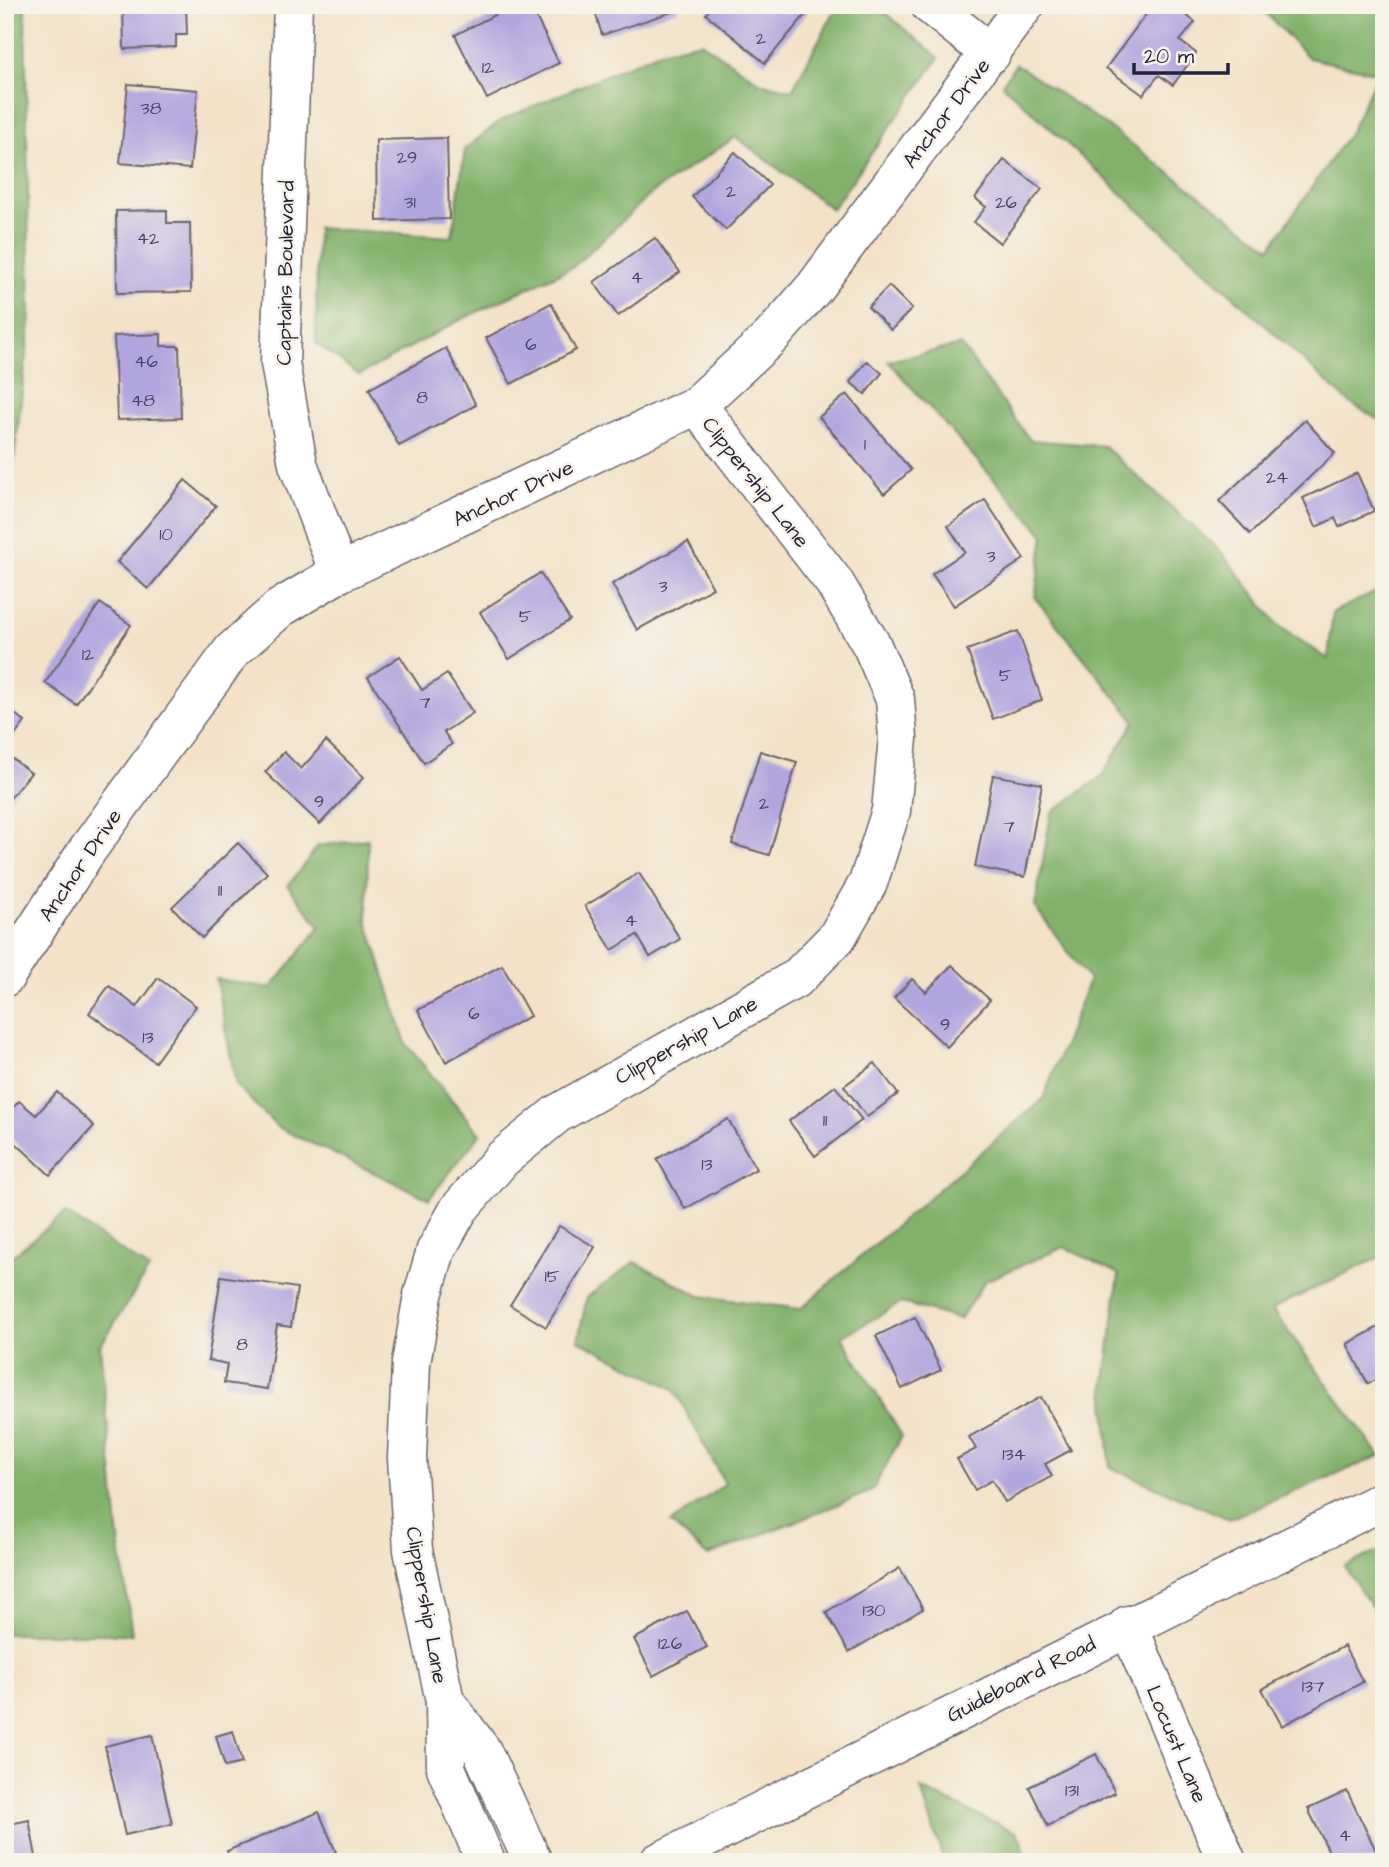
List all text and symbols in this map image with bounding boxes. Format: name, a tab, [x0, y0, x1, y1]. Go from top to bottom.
house number: 2	[756, 26, 767, 51]
scale bar	[1134, 32, 1228, 76]
text: 20 m	[1144, 42, 1195, 71]
street label: Anchor Drive	[896, 53, 997, 174]
house number: 12	[482, 55, 495, 80]
house number: 38	[141, 96, 162, 121]
house number: 29	[397, 145, 417, 170]
house number: 2	[726, 179, 737, 204]
street label: Captains Boulevard	[269, 180, 303, 366]
house number: 31	[404, 190, 416, 215]
house number: 26	[995, 190, 1017, 215]
house number: 42	[137, 226, 160, 251]
house number: 4	[631, 265, 643, 290]
house number: 6	[525, 332, 537, 357]
house number: 46	[134, 349, 158, 374]
house number: 8	[416, 385, 428, 410]
house number: 48	[131, 388, 155, 413]
street label: Clippership Lane	[694, 411, 816, 554]
house number: 1	[864, 432, 866, 457]
street label: Anchor Drive	[448, 453, 578, 534]
house number: 24	[1266, 465, 1288, 490]
house number: 10	[159, 522, 173, 547]
house number: 3	[986, 544, 996, 569]
house number: 3	[658, 574, 668, 599]
house number: 5	[519, 604, 532, 629]
house number: 12	[82, 642, 95, 667]
house number: 5	[999, 663, 1012, 688]
house number: 7	[419, 690, 431, 715]
house number: 9	[314, 789, 324, 814]
house number: 2	[759, 791, 770, 816]
street label: Anchor Drive	[32, 803, 129, 927]
house number: 7	[1003, 814, 1015, 839]
house number: 11	[218, 878, 222, 903]
house number: 4	[625, 908, 637, 933]
street label: Clippership Lane	[610, 989, 763, 1093]
house number: 6	[468, 1001, 480, 1026]
house number: 9	[940, 1012, 950, 1037]
house number: 13	[142, 1025, 154, 1050]
house number: 11	[823, 1108, 827, 1133]
house number: 13	[701, 1152, 713, 1177]
house number: 15	[544, 1264, 560, 1289]
house number: 8	[236, 1332, 248, 1357]
house number: 134	[1002, 1442, 1026, 1467]
street label: Clippership Lane	[397, 1524, 455, 1686]
house number: 130	[863, 1598, 885, 1623]
street label: Guideboard Road	[942, 1629, 1101, 1730]
house number: 126	[658, 1631, 682, 1656]
house number: 137	[1302, 1674, 1324, 1699]
street label: Locust Lane	[1139, 1681, 1214, 1807]
house number: 131	[1065, 1778, 1079, 1803]
house number: 4	[1339, 1823, 1351, 1848]

